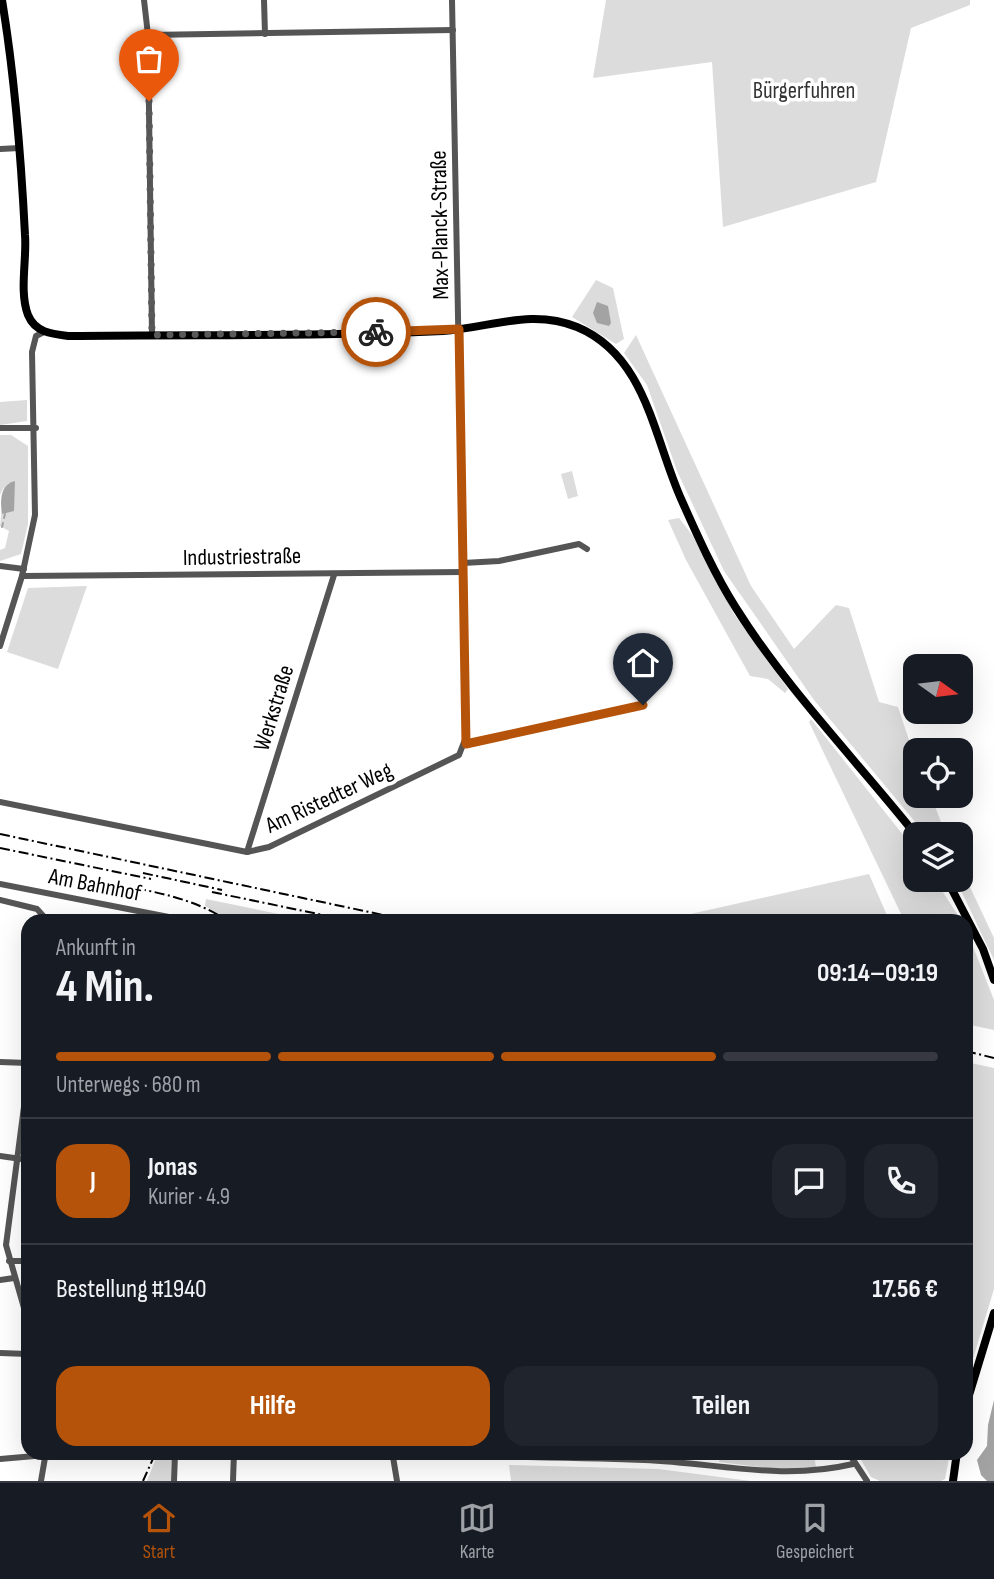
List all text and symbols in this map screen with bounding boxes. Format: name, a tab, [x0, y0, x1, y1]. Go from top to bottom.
pin	[119, 29, 179, 101]
icon: bag	[130, 40, 168, 78]
park label: Bürgerfuhren	[753, 77, 855, 105]
street label: Max-Planck-Straße	[425, 150, 455, 300]
courier	[341, 297, 411, 367]
icon: bike	[357, 313, 395, 351]
street label: Industriestraße	[183, 542, 301, 572]
pin	[613, 633, 673, 705]
icon: home	[624, 644, 662, 682]
north arrow	[903, 654, 973, 724]
map controls	[903, 654, 973, 892]
street label: Werkstraße	[248, 662, 300, 754]
button: locate	[903, 738, 973, 808]
street label: Am Ristedter Weg	[260, 756, 397, 840]
button: layers	[903, 822, 973, 892]
street label: Am Bahnhof	[45, 862, 144, 908]
text: Ankunft in	[56, 934, 136, 962]
text: 09:14–09:19	[817, 958, 938, 989]
text: 4 Min.	[56, 960, 154, 1015]
text: Unterwegs · 680 m	[56, 1071, 201, 1099]
button: chat	[772, 1144, 846, 1218]
button: phone	[864, 1144, 938, 1218]
text: Jonas	[148, 1152, 197, 1183]
text: J	[90, 1166, 96, 1197]
text: Kurier · 4.9	[148, 1183, 230, 1211]
text: Bestellung #1940	[56, 1274, 207, 1305]
text: 17.56 €	[872, 1274, 938, 1305]
button: Hilfe	[56, 1366, 490, 1446]
button: Teilen	[504, 1366, 938, 1446]
tab: Start	[140, 1499, 178, 1564]
tab: Karte	[458, 1499, 496, 1564]
tab: Gespeichert	[776, 1499, 854, 1564]

